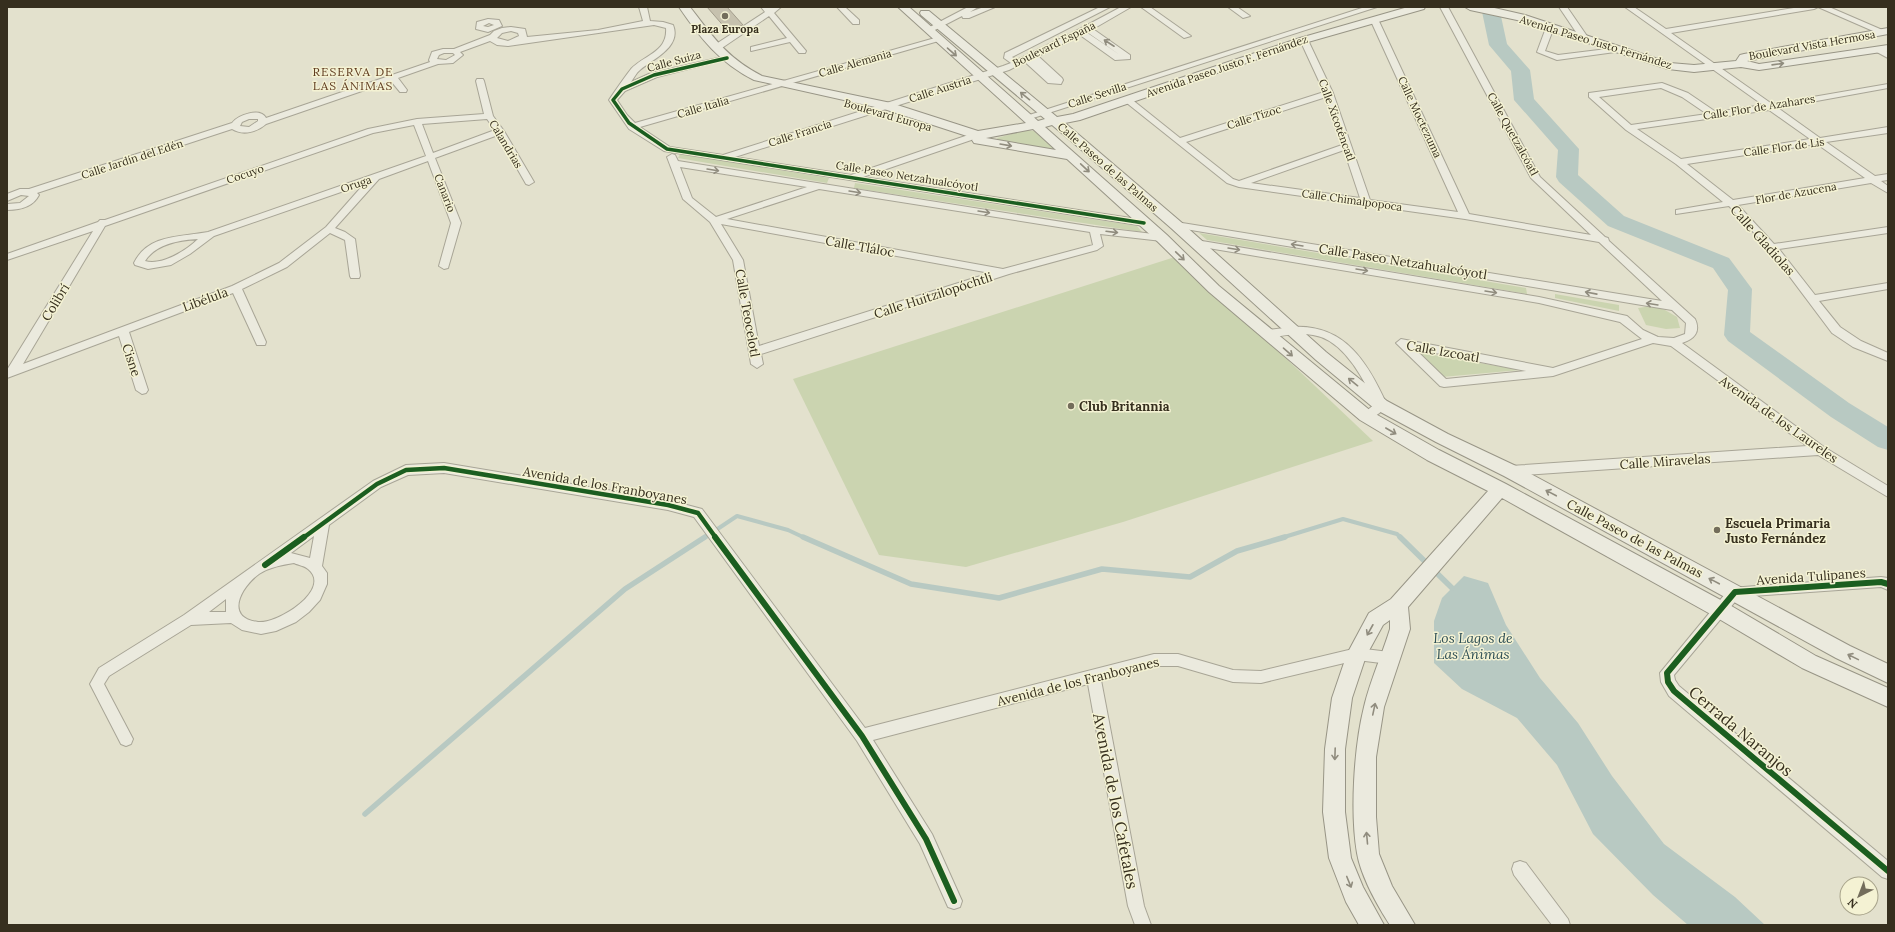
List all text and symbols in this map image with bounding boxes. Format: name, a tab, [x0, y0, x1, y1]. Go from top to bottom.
marker: Plaza Europa	[720, 11, 730, 21]
street label: Avenida Paseo Justo Fernández	[1517, 12, 1674, 72]
street label: Boulevard España	[1010, 18, 1098, 70]
place label: Plaza Europa	[691, 22, 759, 36]
street label: Boulevard Vista Hermosa	[1748, 27, 1877, 63]
street label: Avenida Paseo Justo F. Fernández	[1144, 32, 1310, 101]
one-way arrow	[1104, 39, 1115, 47]
street label: Calle Alemania	[817, 46, 893, 80]
street label: Calle Suiza	[645, 47, 703, 75]
one-way arrow	[947, 48, 957, 57]
one-way arrow	[1771, 60, 1784, 68]
district label: RESERVA DE LAS ÁNIMAS	[312, 64, 394, 93]
street label: Calle Austria	[907, 72, 973, 106]
street label: Calle Moctezuma	[1395, 74, 1445, 160]
street label: Calle Xicoténcatl	[1316, 77, 1358, 163]
street label: Calle Sevilla	[1066, 79, 1128, 111]
street label: Calle Quetzalcóatl	[1484, 90, 1542, 178]
street label: Calle Flor de Azahares	[1702, 91, 1816, 123]
one-way arrow	[1020, 92, 1031, 101]
street label: Calle Italia	[675, 93, 731, 121]
street label: Boulevard Europa	[842, 96, 934, 134]
street label: Calle Tízoc	[1225, 102, 1283, 132]
street label: Calle Francia	[767, 116, 834, 150]
street label: Calandrias	[486, 117, 526, 171]
street label: Calle Paseo de las Palmas	[1055, 119, 1161, 215]
street label: Calle Flor de Lis	[1743, 134, 1825, 160]
street label: Calle Jardín del Edén	[79, 136, 185, 182]
one-way arrow	[999, 141, 1012, 149]
street label: Calle Paseo Netzahualcóyotl	[835, 158, 979, 194]
street label: Cocuyo	[224, 161, 266, 187]
one-way arrow	[1079, 164, 1090, 173]
one-way arrow	[706, 166, 719, 174]
street label: Oruga	[339, 172, 374, 196]
street label: Canario	[431, 172, 459, 214]
street label: Flor de Azucena	[1754, 179, 1838, 207]
street label: Calle Chimalpopoca	[1301, 186, 1404, 214]
one-way arrow	[848, 188, 861, 196]
street label: Calle Gladiolas	[1727, 202, 1799, 279]
one-way arrow	[977, 209, 990, 217]
one-way arrow	[1105, 228, 1118, 236]
street label: Calle Tláloc	[824, 232, 896, 261]
one-way arrow	[1291, 240, 1304, 248]
street label: Calle Paseo Netzahualcóyotl	[1318, 240, 1489, 283]
one-way arrow	[1227, 245, 1240, 253]
one-way arrow	[1175, 251, 1185, 261]
one-way arrow	[1355, 267, 1368, 275]
street label: Calle Teocelotl	[731, 268, 764, 359]
street label: Calle Huitzilopóchtli	[872, 268, 995, 323]
street label: Colibrí	[38, 280, 73, 324]
street label: Libélula	[180, 283, 231, 316]
one-way arrow	[1484, 288, 1497, 296]
one-way arrow	[1585, 289, 1598, 297]
one-way arrow	[1646, 299, 1659, 307]
street label: Calle Izcoatl	[1405, 337, 1481, 366]
street label: Cisne	[118, 342, 145, 379]
one-way arrow	[1283, 347, 1293, 356]
street label: Avenida de los Laureles	[1715, 371, 1841, 467]
one-way arrow	[1347, 377, 1358, 386]
place label: Club Britannia	[1079, 398, 1170, 415]
marker: Club Britannia	[1066, 401, 1076, 411]
one-way arrow	[1385, 427, 1397, 435]
street label: Calle Miravelas	[1619, 450, 1711, 473]
street label: Avenida de los Franboyanes	[521, 462, 688, 508]
one-way arrow	[1545, 489, 1557, 497]
street label: Calle Paseo de las Palmas	[1564, 495, 1706, 582]
place label: Escuela Primaria Justo Fernández	[1725, 515, 1830, 547]
marker: Escuela Primaria Justo Fernández	[1712, 525, 1722, 535]
street label: Avenida Tulipanes	[1755, 564, 1866, 589]
one-way arrow	[1709, 577, 1721, 585]
one-way arrow	[1366, 624, 1373, 636]
water label: Los Lagos de Las Ánimas	[1433, 629, 1513, 663]
street label: Avenida de los Franboyanes	[994, 653, 1161, 710]
one-way arrow	[1847, 653, 1859, 660]
street label: Cerrada Naranjos	[1685, 682, 1797, 780]
one-way arrow	[1371, 703, 1379, 716]
street label: Avenida de los Cafetales	[1089, 710, 1143, 891]
one-way arrow	[1331, 747, 1338, 760]
one-way arrow	[1363, 832, 1370, 845]
one-way arrow	[1346, 875, 1354, 887]
north arrow	[1839, 876, 1879, 916]
text: N	[1844, 895, 1860, 911]

